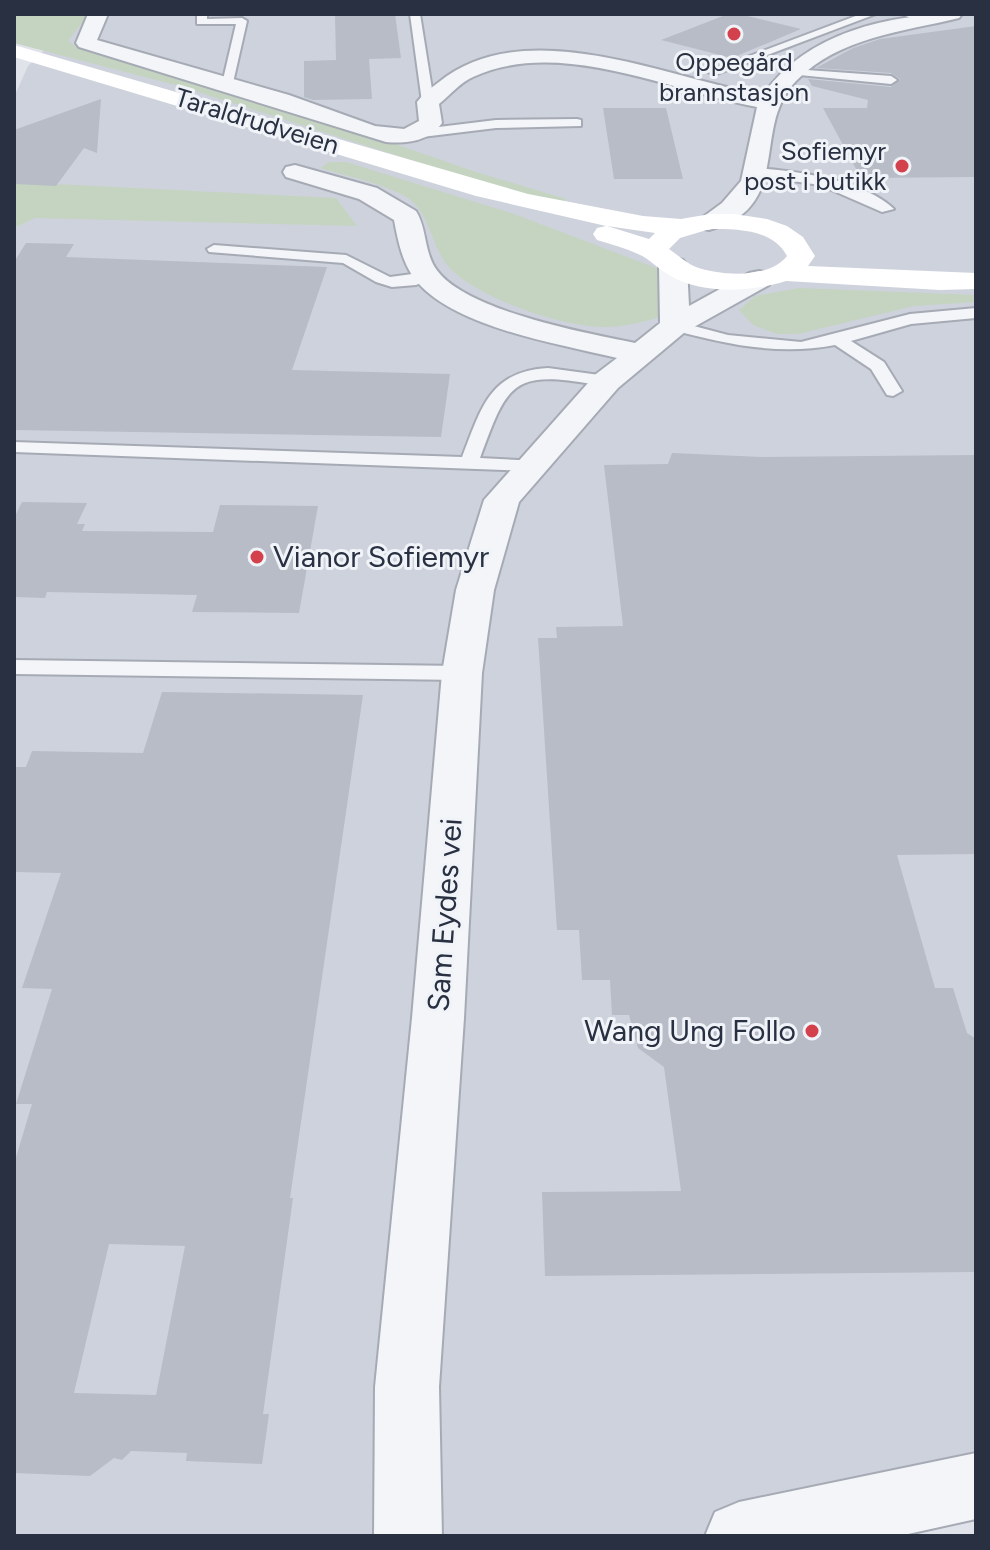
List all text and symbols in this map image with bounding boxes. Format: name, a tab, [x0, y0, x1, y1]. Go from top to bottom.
marker: Oppegård brannstasjon	[725, 25, 743, 43]
place label: Oppegård brannstasjon	[659, 46, 809, 108]
street label: Taraldrudveien	[171, 81, 343, 161]
place label: Sofiemyr post i butikk	[744, 135, 886, 197]
marker: Sofiemyr post i butikk	[893, 157, 911, 175]
place label: Vianor Sofiemyr	[273, 538, 489, 575]
marker: Vianor Sofiemyr	[248, 548, 266, 566]
street label: Sam Eydes vei	[419, 817, 470, 1013]
place label: Wang Ung Follo	[584, 1012, 796, 1049]
marker: Wang Ung Follo	[803, 1022, 821, 1040]

